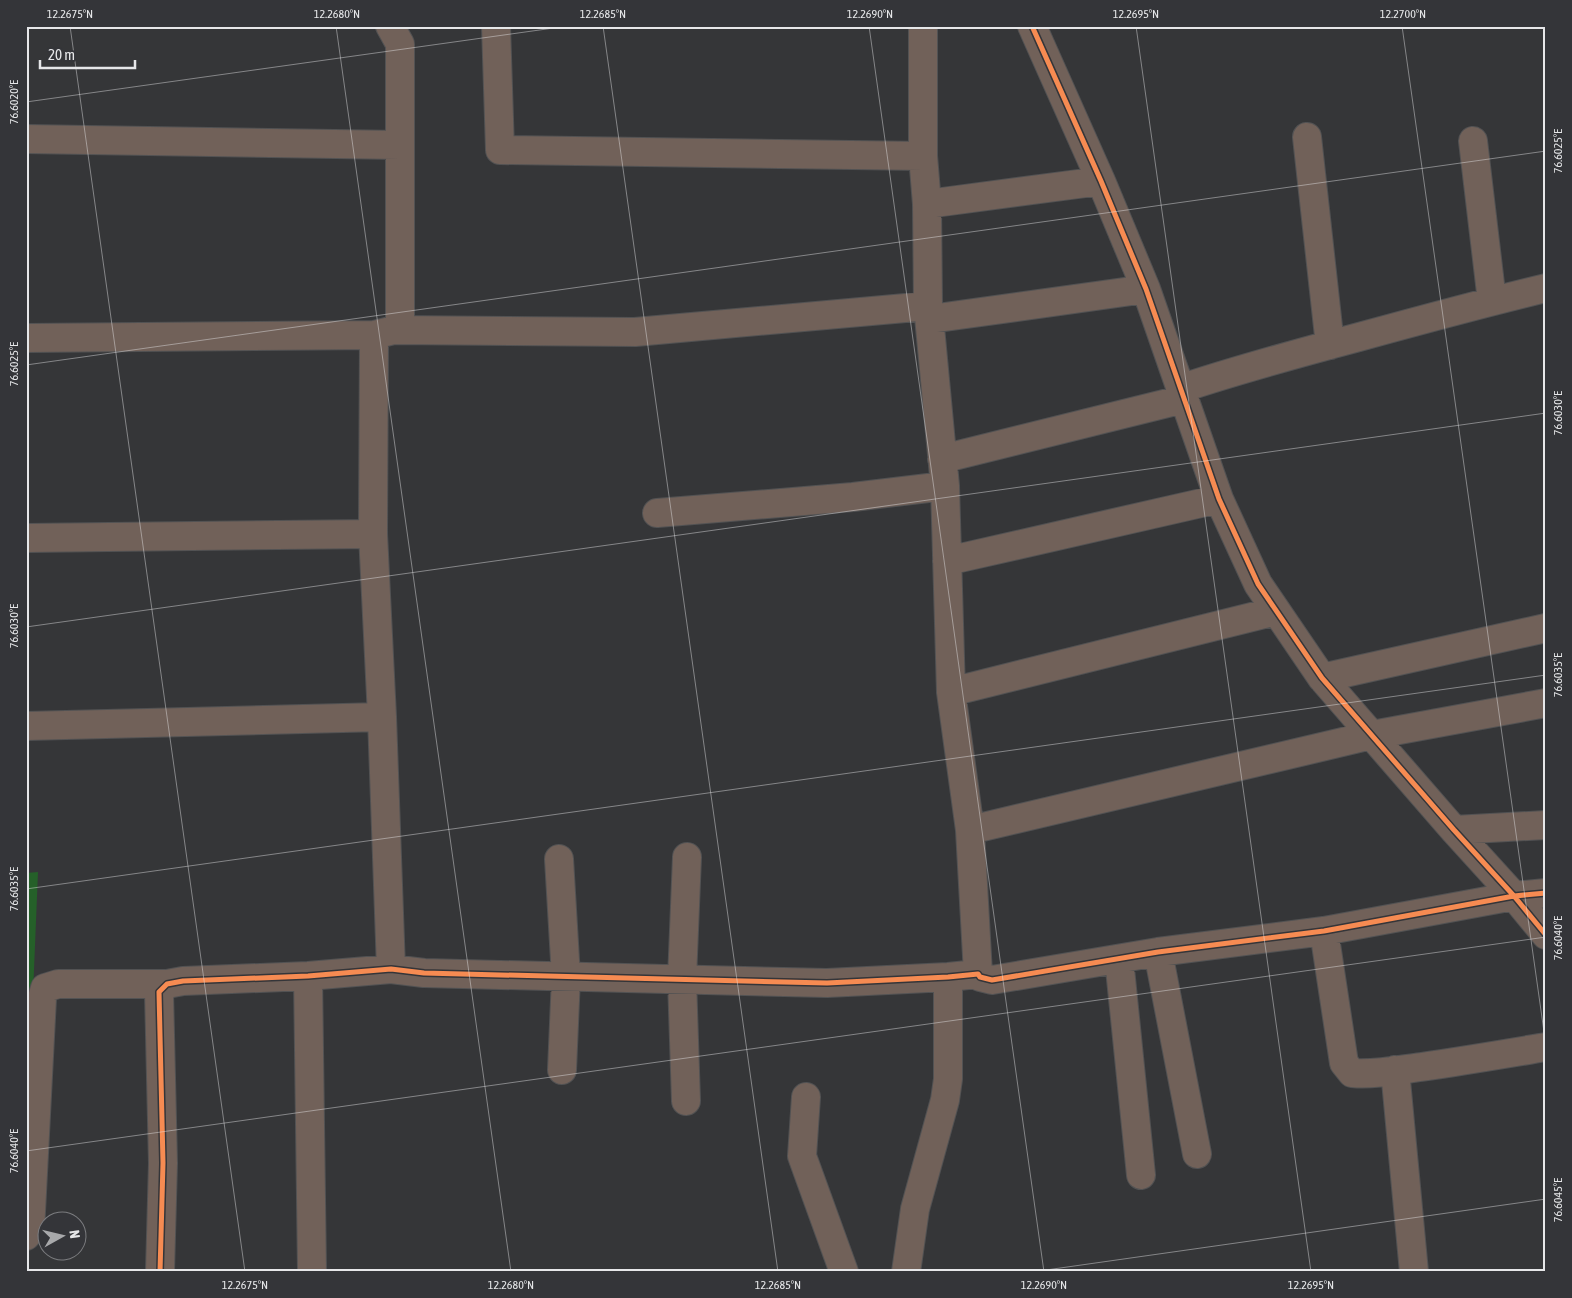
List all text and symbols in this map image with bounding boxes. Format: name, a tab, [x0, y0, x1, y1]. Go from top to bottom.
text: 12.2675°N	[47, 7, 93, 21]
text: 12.2680°N	[314, 7, 360, 21]
text: 12.2685°N	[580, 7, 626, 21]
text: 12.2690°N	[847, 7, 893, 21]
text: 12.2695°N	[1113, 7, 1159, 21]
text: 12.2700°N	[1380, 7, 1426, 21]
scale bar	[40, 38, 135, 70]
text: 20 m	[48, 46, 75, 63]
text: 76.6020°E	[7, 80, 21, 124]
text: 76.6025°E	[1551, 129, 1565, 173]
text: 76.6025°E	[7, 342, 21, 386]
text: 76.6030°E	[1551, 391, 1565, 435]
text: 76.6030°E	[7, 604, 21, 648]
text: 76.6035°E	[1551, 653, 1565, 697]
text: 76.6035°E	[7, 867, 21, 911]
text: 76.6040°E	[1551, 916, 1565, 960]
text: 76.6040°E	[7, 1129, 21, 1173]
text: 76.6045°E	[1551, 1178, 1565, 1222]
north arrow	[38, 1210, 88, 1260]
text: N	[66, 1229, 83, 1239]
text: 12.2675°N	[222, 1278, 268, 1292]
text: 12.2680°N	[488, 1278, 534, 1292]
text: 12.2685°N	[755, 1278, 801, 1292]
text: 12.2690°N	[1021, 1278, 1067, 1292]
text: 12.2695°N	[1288, 1278, 1334, 1292]

